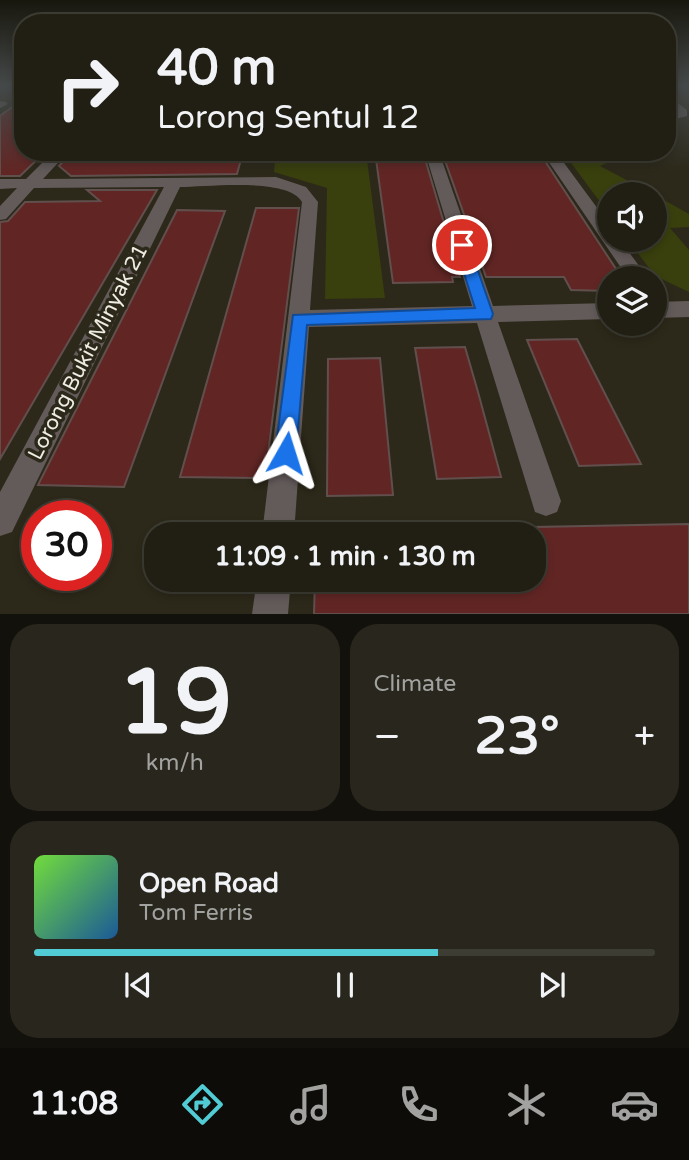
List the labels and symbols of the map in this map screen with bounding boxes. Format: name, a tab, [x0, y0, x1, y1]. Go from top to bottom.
pin	[432, 215, 492, 275]
street label: Lorong Bukit Minyak 21	[23, 240, 153, 464]
position arrow	[249, 416, 323, 490]
speed limit sign: 30	[21, 500, 112, 591]

